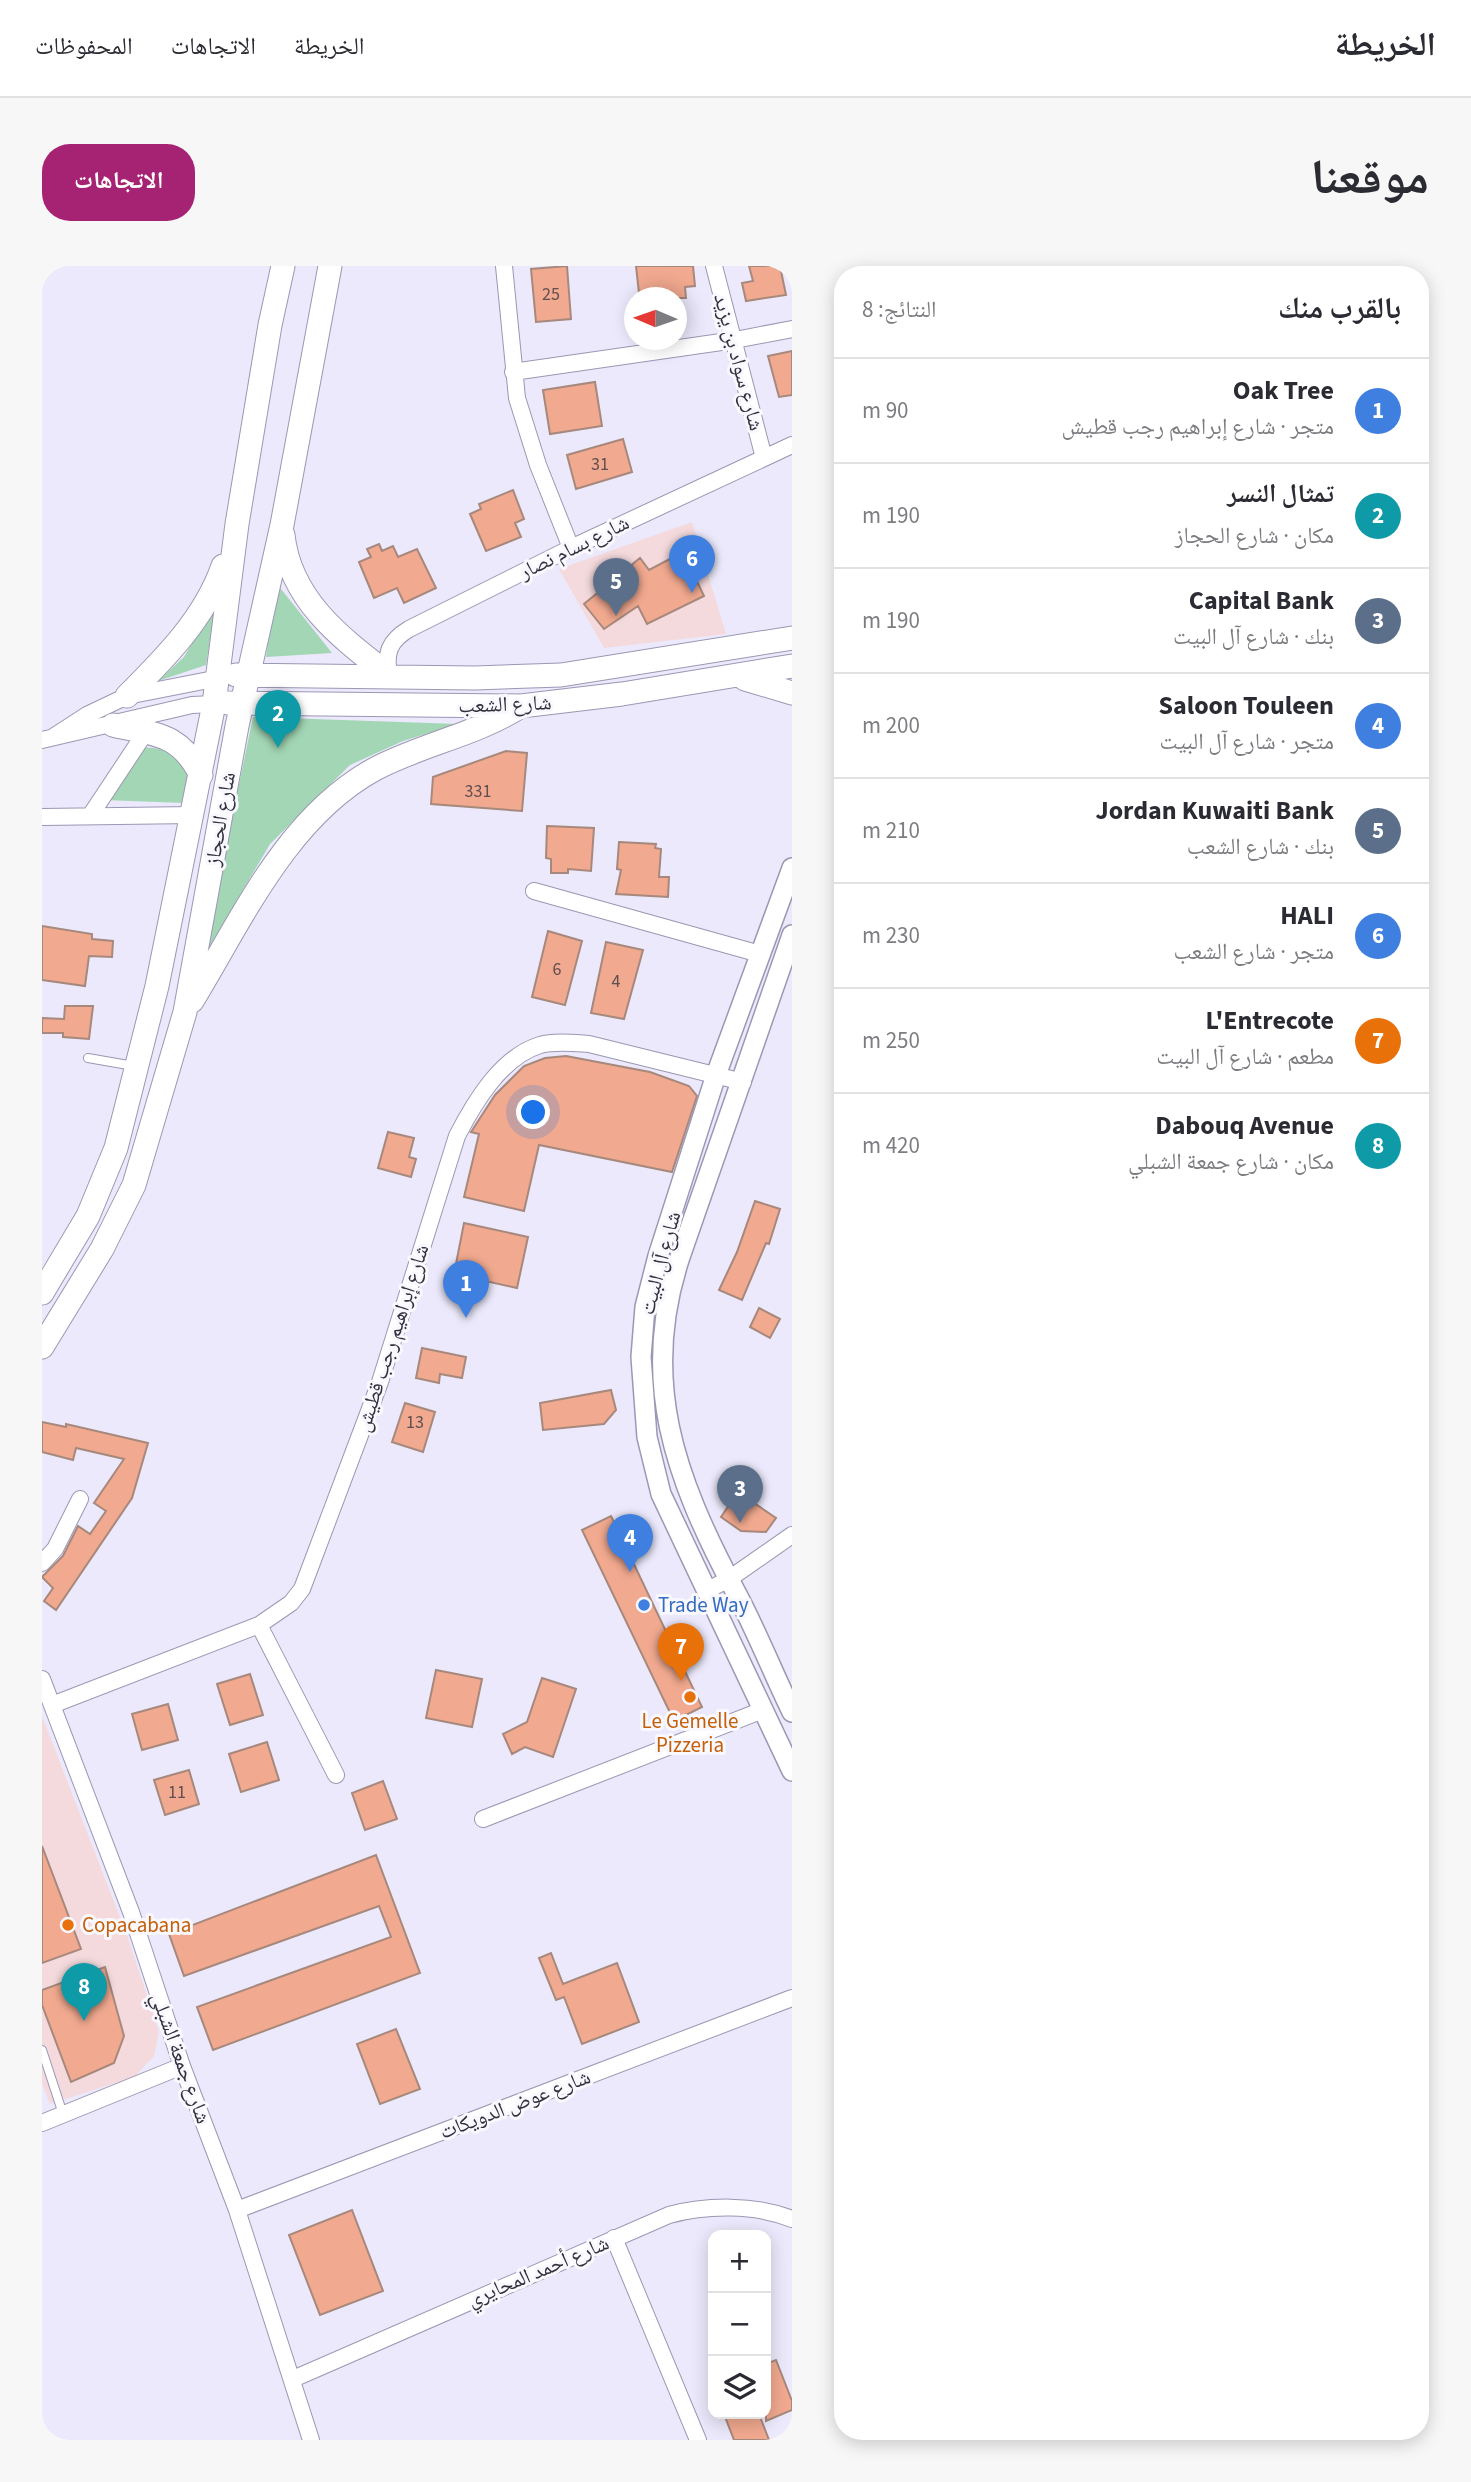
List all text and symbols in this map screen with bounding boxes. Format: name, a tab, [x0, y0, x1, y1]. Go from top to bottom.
text: الخريطة	[1335, 21, 1436, 68]
text: المحفوظات	[35, 29, 133, 64]
text: الاتجاهات	[171, 29, 256, 64]
text: الخريطة	[294, 29, 365, 64]
text: موقعنا	[1311, 143, 1429, 213]
button: الاتجاهات	[42, 144, 195, 221]
house number: 25	[542, 282, 560, 307]
north arrow	[624, 287, 687, 350]
text: بالقرب منك	[1278, 287, 1401, 330]
street label: شارع سواد بن يزيد	[706, 290, 772, 434]
text: النتائج: 8	[862, 293, 937, 326]
text: Oak Tree	[1233, 372, 1334, 409]
text: 90 m	[862, 394, 909, 427]
text: 1	[1372, 394, 1384, 427]
text: متجر · شارع إبراهيم رجب قطيش	[1061, 410, 1334, 443]
house number: 31	[591, 452, 609, 477]
text: تمثال النسر	[1227, 475, 1334, 512]
text: 190 m	[862, 499, 920, 532]
text: 2	[1372, 499, 1384, 532]
street label: شارع بسام نصار	[513, 507, 634, 587]
text: مكان · شارع الحجاز	[1175, 519, 1334, 552]
pin: 6	[669, 535, 715, 593]
pin: 5	[593, 558, 639, 616]
text: Capital Bank	[1189, 582, 1334, 619]
text: 190 m	[862, 604, 920, 637]
text: 3	[1372, 604, 1384, 637]
text: بنك · شارع آل البيت	[1173, 620, 1334, 653]
street label: شارع الشعب	[458, 687, 552, 721]
text: Saloon Touleen	[1159, 687, 1334, 724]
pin: 2	[255, 690, 301, 748]
text: 200 m	[862, 709, 920, 742]
text: 4	[1372, 709, 1384, 742]
text: متجر · شارع آل البيت	[1159, 725, 1334, 758]
street label: شارع الحجاز	[197, 770, 243, 869]
house number: 331	[465, 779, 491, 804]
text: Jordan Kuwaiti Bank	[1095, 792, 1334, 829]
text: 210 m	[862, 814, 920, 847]
text: 5	[1372, 814, 1384, 847]
text: بنك · شارع الشعب	[1187, 830, 1334, 863]
text: HALI	[1280, 897, 1334, 934]
text: 230 m	[862, 919, 920, 952]
text: 6	[1372, 919, 1384, 952]
text: متجر · شارع الشعب	[1173, 935, 1334, 968]
house number: 6	[553, 957, 562, 982]
house number: 4	[612, 969, 621, 994]
text: L'Entrecote	[1206, 1002, 1334, 1039]
text: 250 m	[862, 1024, 920, 1057]
text: 7	[1372, 1024, 1384, 1057]
text: مطعم · شارع آل البيت	[1156, 1040, 1334, 1073]
your location	[516, 1095, 550, 1129]
text: Dabouq Avenue	[1155, 1107, 1334, 1144]
text: 420 m	[862, 1129, 920, 1162]
text: 8	[1372, 1129, 1384, 1162]
text: مكان · شارع جمعة الشبلي	[1128, 1145, 1334, 1178]
street label: شارع آل البيت	[632, 1208, 688, 1318]
street label: شارع إبراهيم رجب قطيش	[348, 1240, 436, 1436]
pin: 1	[443, 1260, 489, 1318]
house number: 13	[406, 1410, 424, 1435]
pin: 3	[717, 1465, 763, 1523]
pin: 4	[607, 1514, 653, 1572]
place label: Trade Way	[658, 1590, 749, 1620]
marker: Trade Way	[636, 1597, 652, 1613]
pin: 7	[658, 1623, 704, 1681]
marker: Le Gemelle Pizzeria	[682, 1689, 698, 1705]
place label: Le Gemelle Pizzeria	[642, 1706, 738, 1760]
house number: 11	[168, 1780, 186, 1805]
place label: Copacabana	[82, 1910, 191, 1940]
marker: Copacabana	[60, 1917, 76, 1933]
pin: 8	[61, 1963, 107, 2021]
street label: شارع جمعة الشبلي	[142, 1988, 219, 2128]
street label: شارع عوض الدويكات	[435, 2061, 595, 2147]
street label: شارع أحمد المحايري	[462, 2228, 614, 2316]
map controls	[708, 2230, 771, 2419]
button: +	[708, 2230, 771, 2293]
button: −	[708, 2293, 771, 2356]
button: layers	[708, 2356, 771, 2419]

